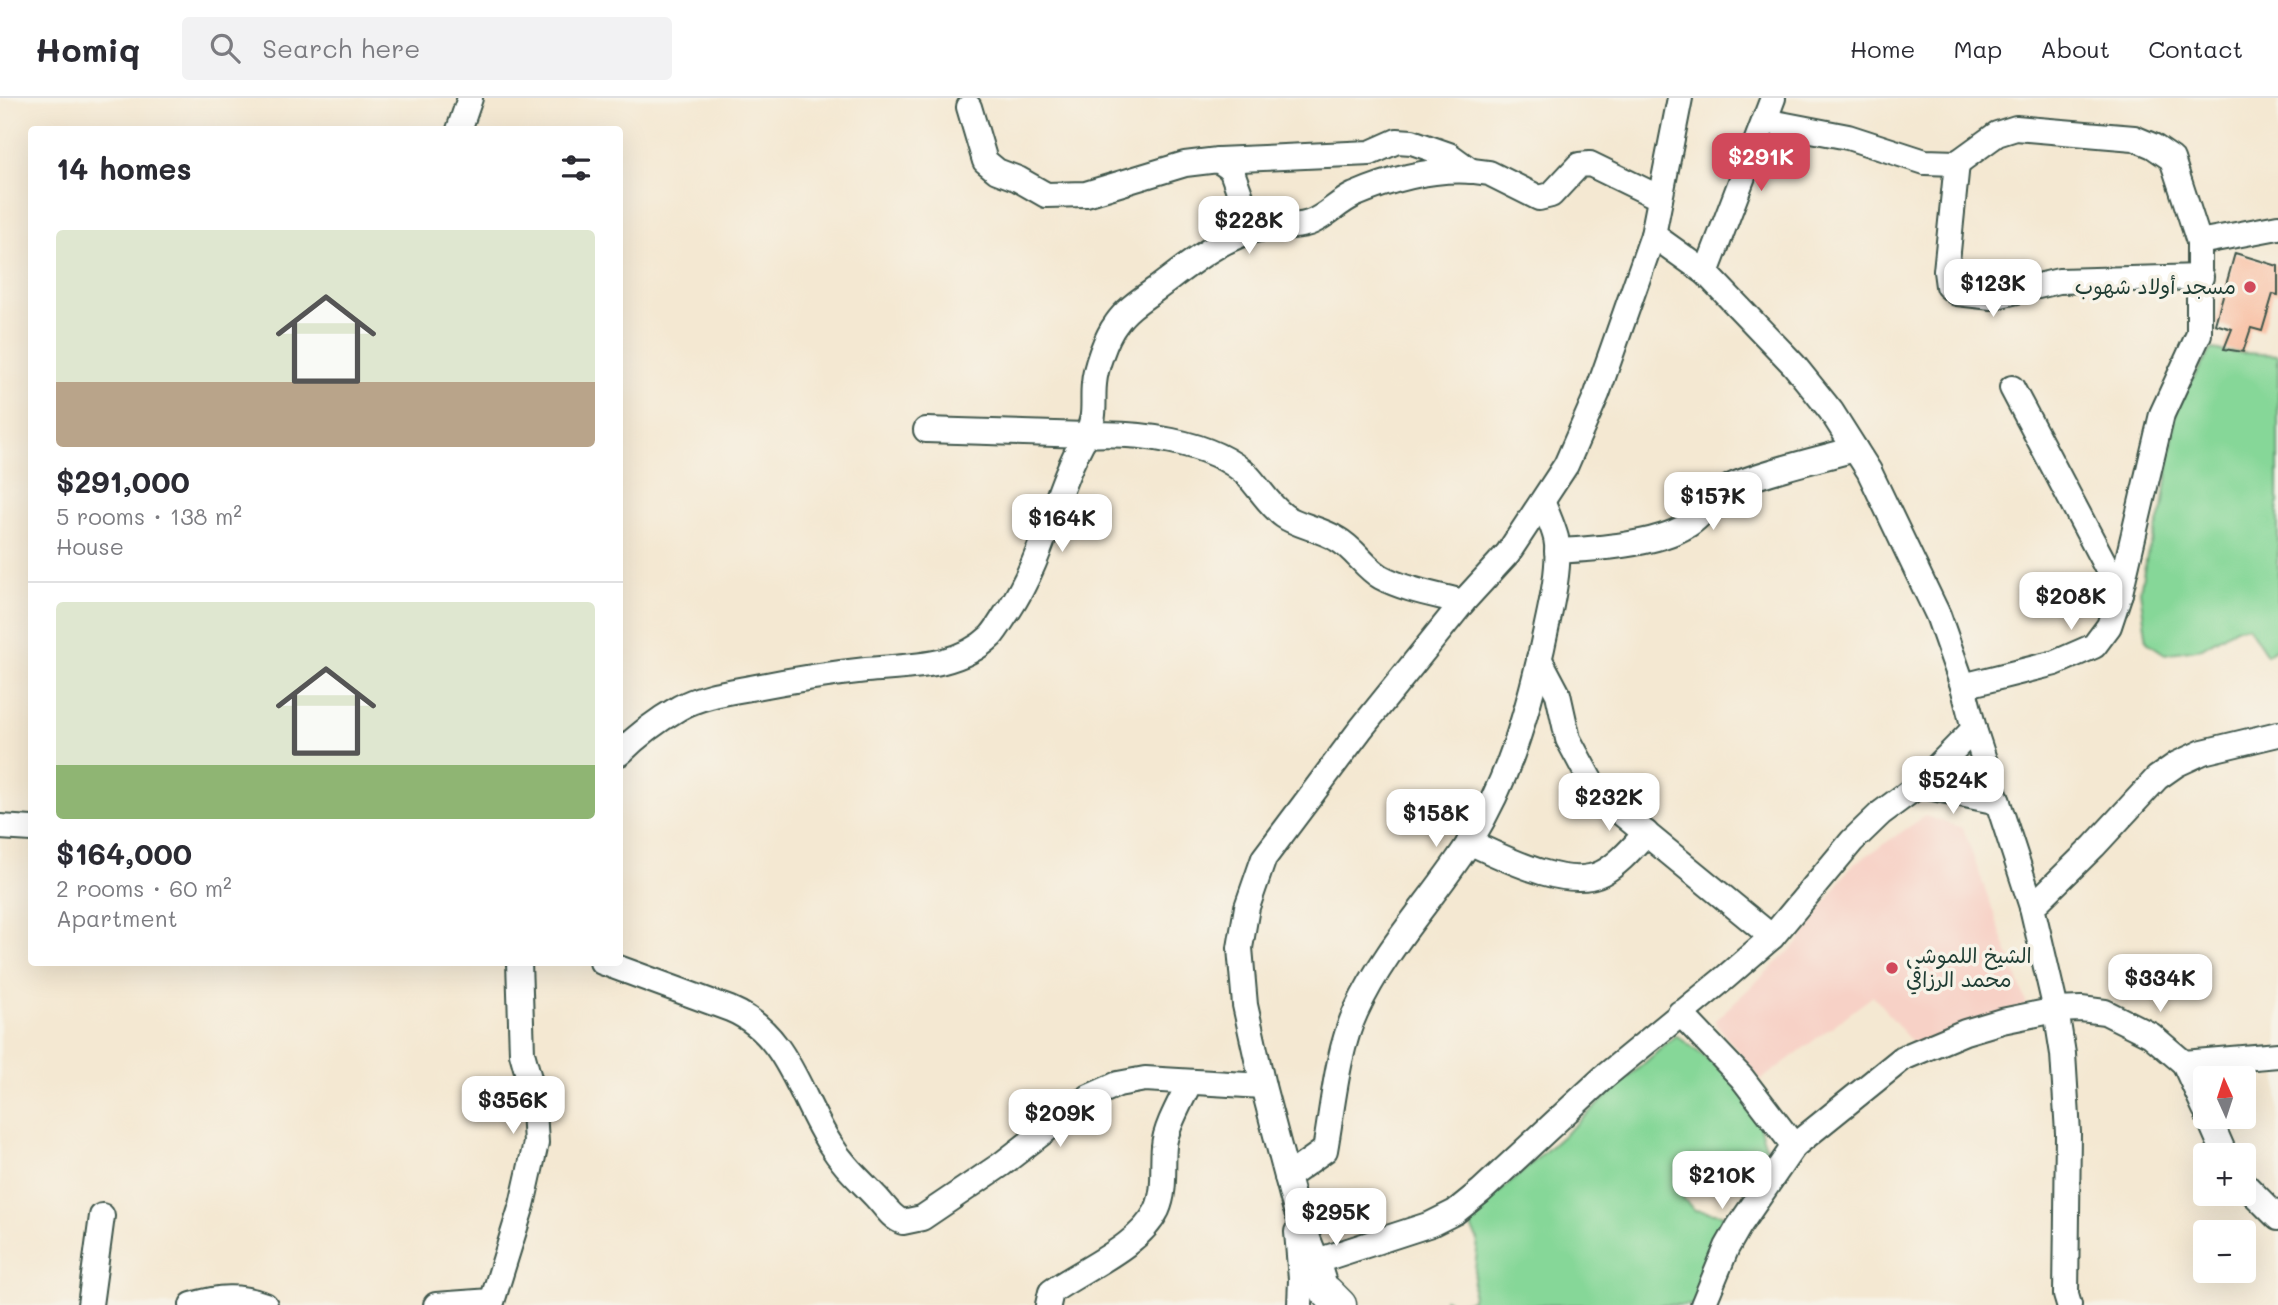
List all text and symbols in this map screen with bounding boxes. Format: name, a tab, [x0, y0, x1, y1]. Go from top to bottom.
search box	[182, 17, 672, 80]
text: Homiq	[35, 27, 140, 70]
icon: search	[206, 29, 244, 67]
text: Search here	[262, 31, 420, 65]
text: Home	[1850, 33, 1915, 64]
text: Map	[1953, 33, 2002, 64]
text: About	[2040, 33, 2110, 64]
text: Contact	[2148, 33, 2243, 64]
pin: $291K	[1712, 134, 1810, 193]
text: $291K	[1728, 141, 1794, 171]
text: 14 homes	[56, 148, 192, 188]
icon: filters	[557, 149, 595, 187]
pin: $228K	[1200, 197, 1298, 256]
text: $228K	[1214, 204, 1284, 234]
pin: $123K	[1944, 260, 2042, 319]
text: $123K	[1960, 267, 2026, 297]
place label: مسجد أولاد شهوب	[2075, 272, 2236, 301]
icon: home	[263, 276, 389, 402]
marker: مسجد أولاد شهوب	[2242, 279, 2258, 295]
text: $291,000	[56, 461, 190, 501]
pin: $157K	[1664, 472, 1762, 532]
text: $157K	[1680, 480, 1746, 510]
pin: $164K	[1013, 494, 1111, 554]
text: 5 rooms · 138 m²	[56, 501, 242, 531]
text: $164K	[1028, 502, 1096, 532]
text: House	[56, 531, 124, 561]
pin: $208K	[2022, 573, 2120, 632]
text: $208K	[2035, 580, 2107, 610]
icon: home	[263, 648, 389, 774]
pin: $524K	[1904, 756, 2002, 816]
text: $524K	[1918, 764, 1988, 794]
pin: $232K	[1560, 774, 1658, 833]
text: $232K	[1575, 781, 1643, 811]
pin: $158K	[1387, 790, 1485, 849]
text: $158K	[1402, 797, 1470, 827]
text: $164,000	[56, 833, 192, 873]
text: 2 rooms · 60 m²	[56, 873, 232, 903]
text: Apartment	[56, 903, 178, 933]
place label: الشيخ اللموشي محمد الرزاقي	[1906, 941, 2032, 995]
pin: $334K	[2111, 954, 2209, 1014]
marker: الشيخ اللموشي محمد الرزاقي	[1884, 960, 1900, 976]
text: $334K	[2124, 962, 2196, 992]
north arrow	[2193, 1066, 2256, 1129]
map controls	[2193, 1066, 2256, 1283]
pin: $356K	[464, 1076, 562, 1136]
text: $356K	[478, 1084, 548, 1114]
pin: $209K	[1011, 1090, 1109, 1149]
text: $209K	[1025, 1097, 1095, 1127]
button: +	[2193, 1143, 2256, 1206]
pin: $210K	[1673, 1152, 1771, 1211]
text: $210K	[1688, 1159, 1756, 1189]
pin: $295K	[1287, 1188, 1385, 1248]
text: $295K	[1301, 1196, 1371, 1226]
button: −	[2193, 1220, 2256, 1283]

